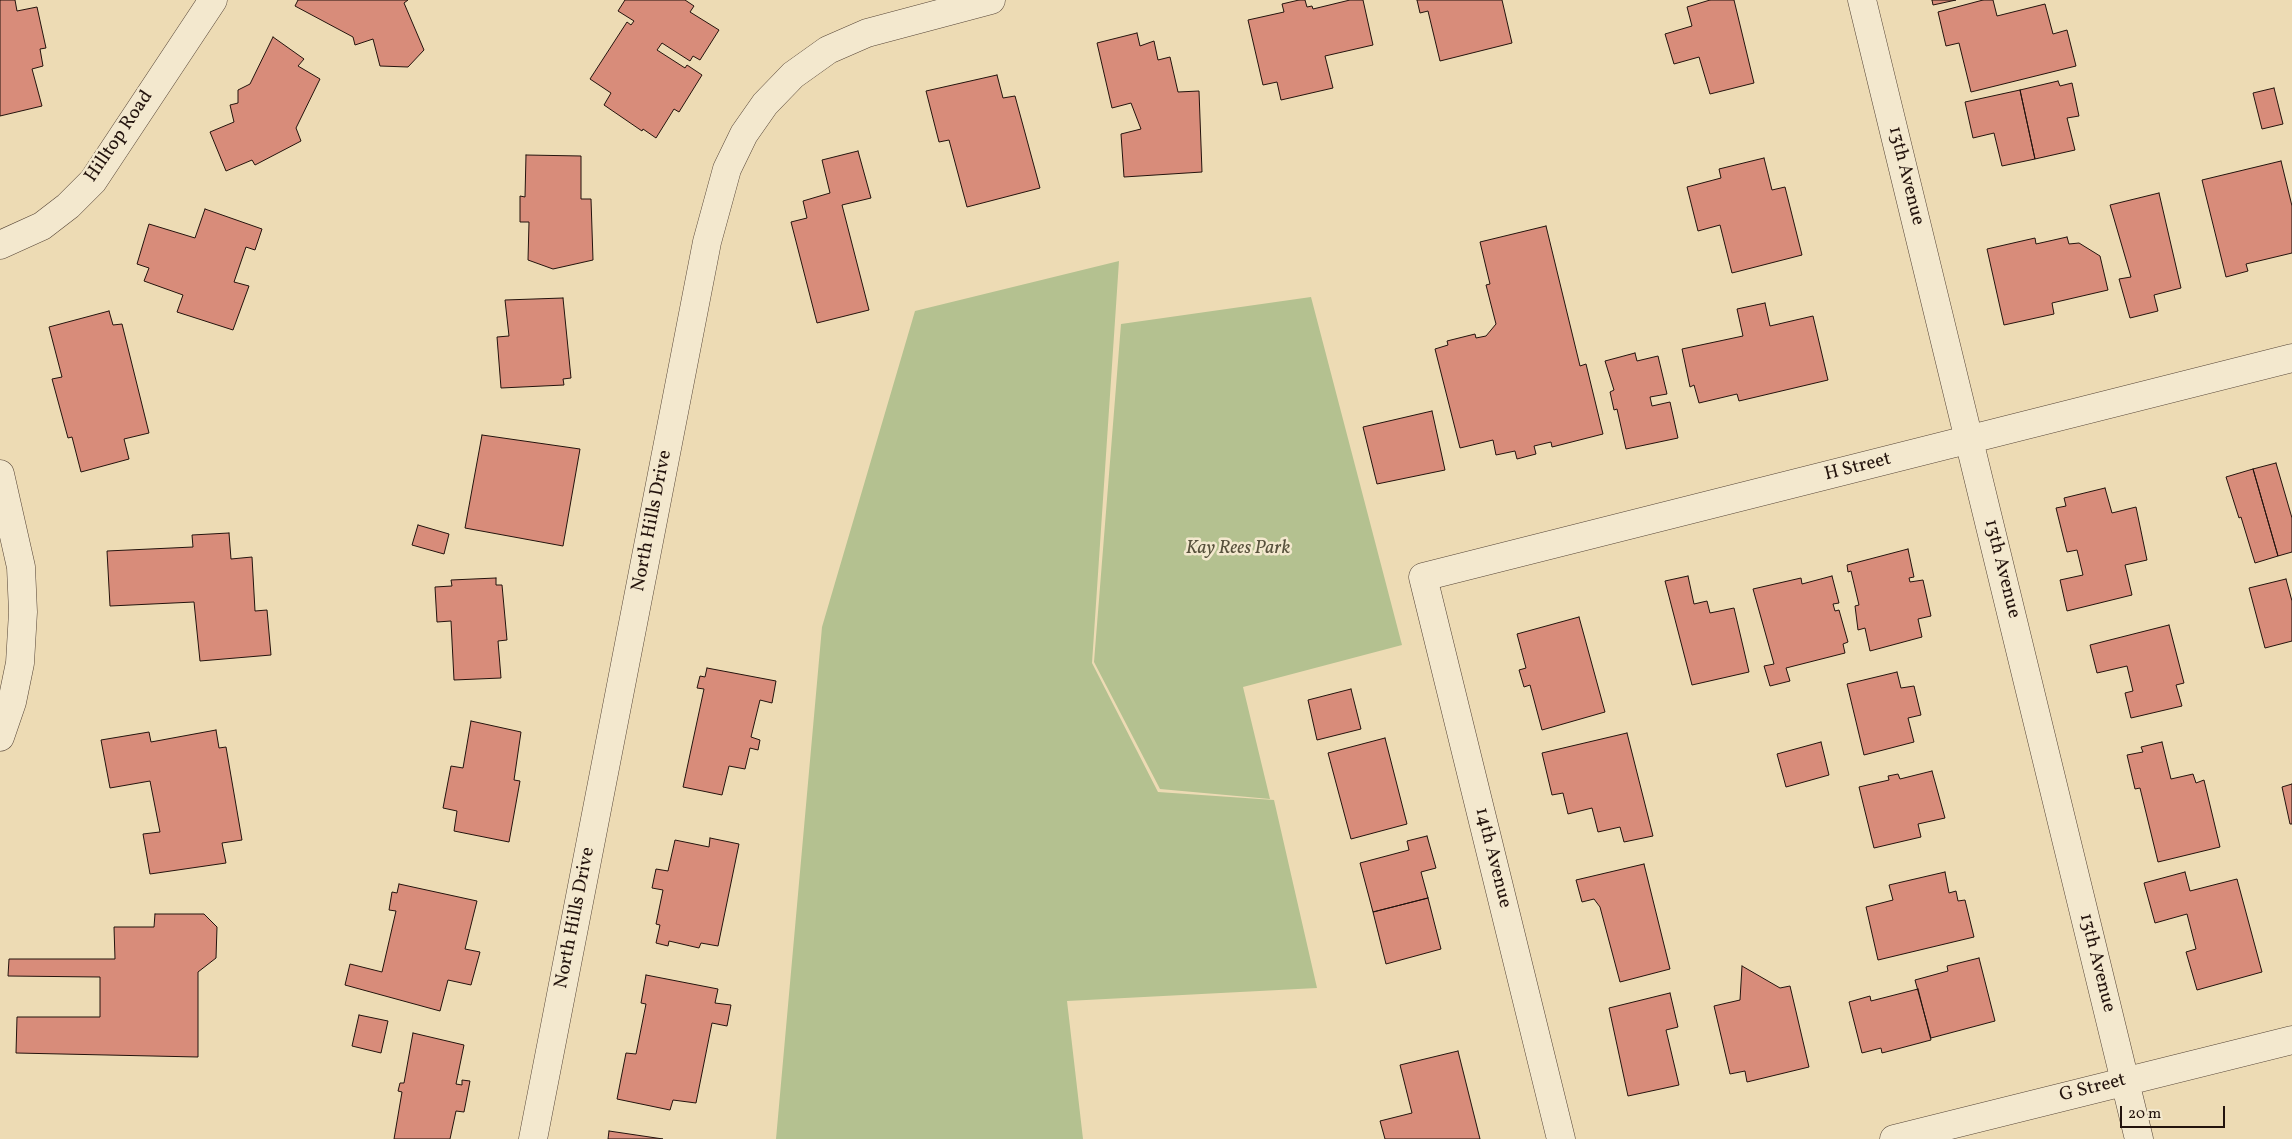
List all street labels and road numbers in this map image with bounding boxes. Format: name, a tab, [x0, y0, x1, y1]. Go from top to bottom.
street label: Hilltop Road	[81, 87, 159, 187]
street label: 13th Avenue	[1882, 124, 1928, 228]
street label: North Hills Drive	[628, 448, 678, 594]
street label: H Street	[1822, 449, 1894, 487]
street label: 13th Avenue	[1978, 517, 2024, 621]
street label: 14th Avenue	[1469, 805, 1515, 911]
street label: North Hills Drive	[551, 845, 601, 991]
street label: 13th Avenue	[2073, 911, 2119, 1015]
street label: G Street	[2058, 1070, 2128, 1108]

